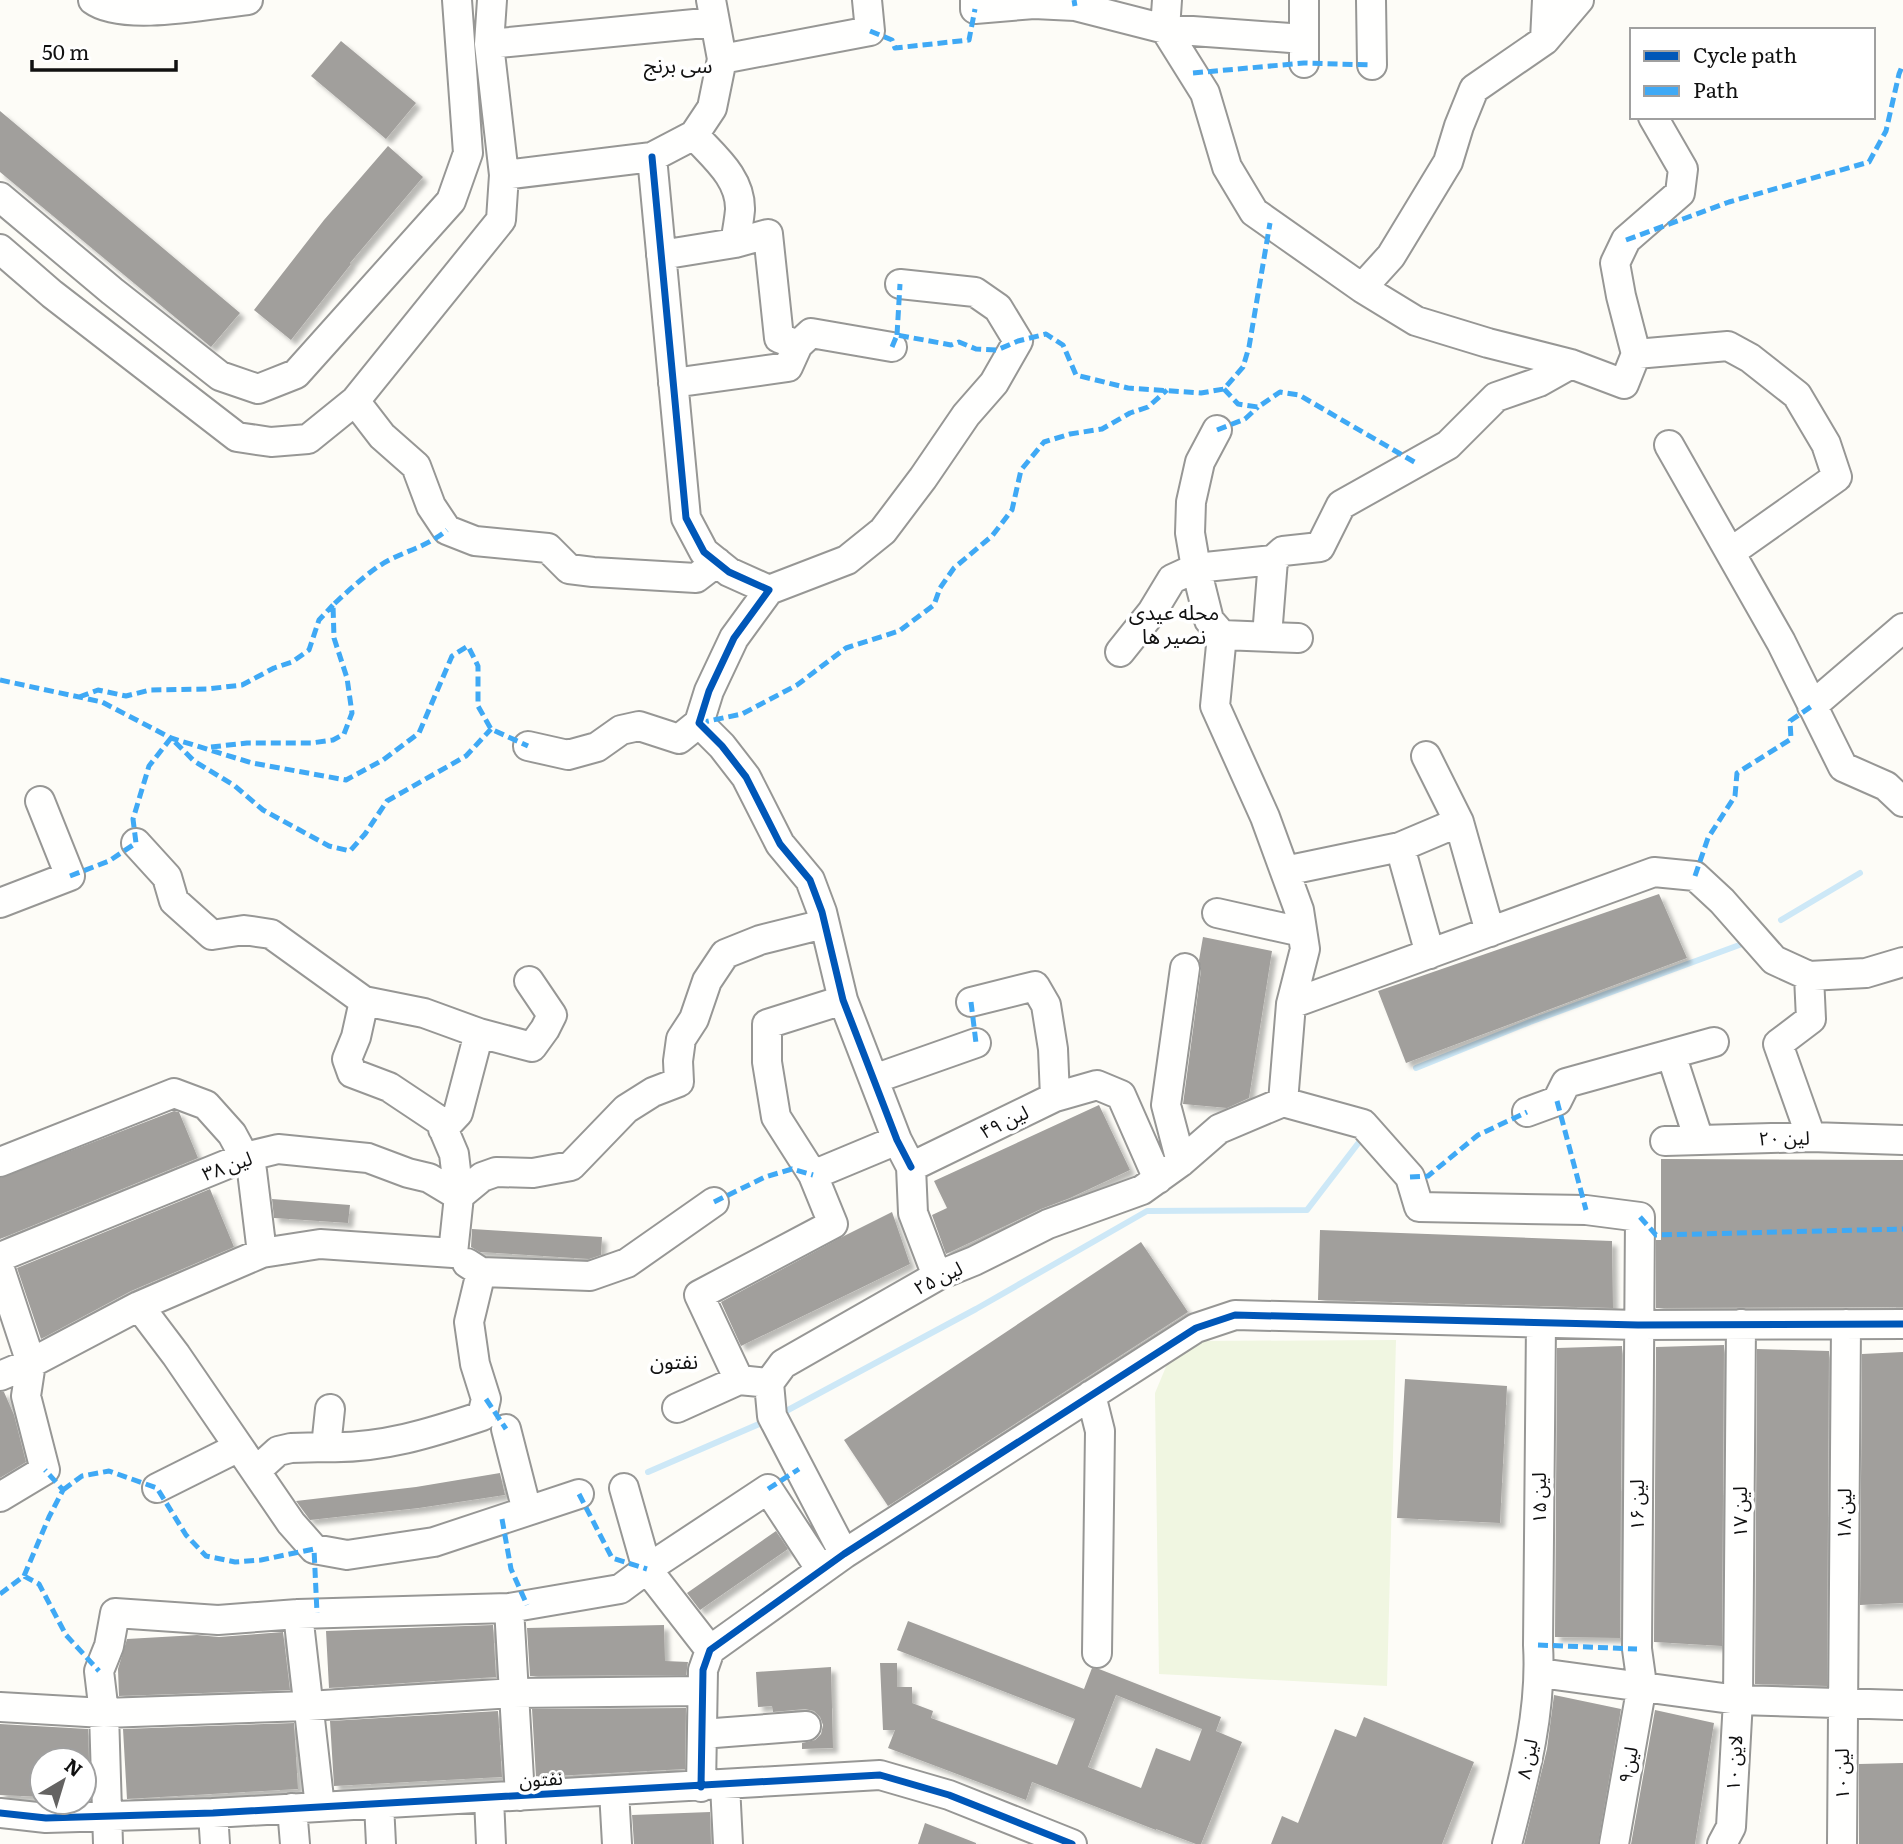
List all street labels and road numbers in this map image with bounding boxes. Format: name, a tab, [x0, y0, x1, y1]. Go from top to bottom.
street label: لین ۴۹	[974, 1097, 1033, 1145]
street label: لین ۲۰	[1758, 1123, 1810, 1151]
street label: لین ۳۸	[198, 1143, 256, 1187]
street label: لین ۲۵	[908, 1253, 967, 1301]
street label: لین ۱۵	[1524, 1472, 1552, 1524]
street label: لین ۱۶	[1622, 1479, 1650, 1531]
street label: لین ۱۷	[1725, 1486, 1753, 1538]
street label: لین ۱۸	[1829, 1488, 1857, 1540]
street label: لاین ۱۰	[1718, 1734, 1748, 1792]
street label: لین ۸	[1508, 1736, 1544, 1782]
street label: لین۹	[1610, 1744, 1644, 1785]
street label: لین ۱۰	[1827, 1748, 1855, 1800]
street label: نفتون	[518, 1763, 563, 1793]

